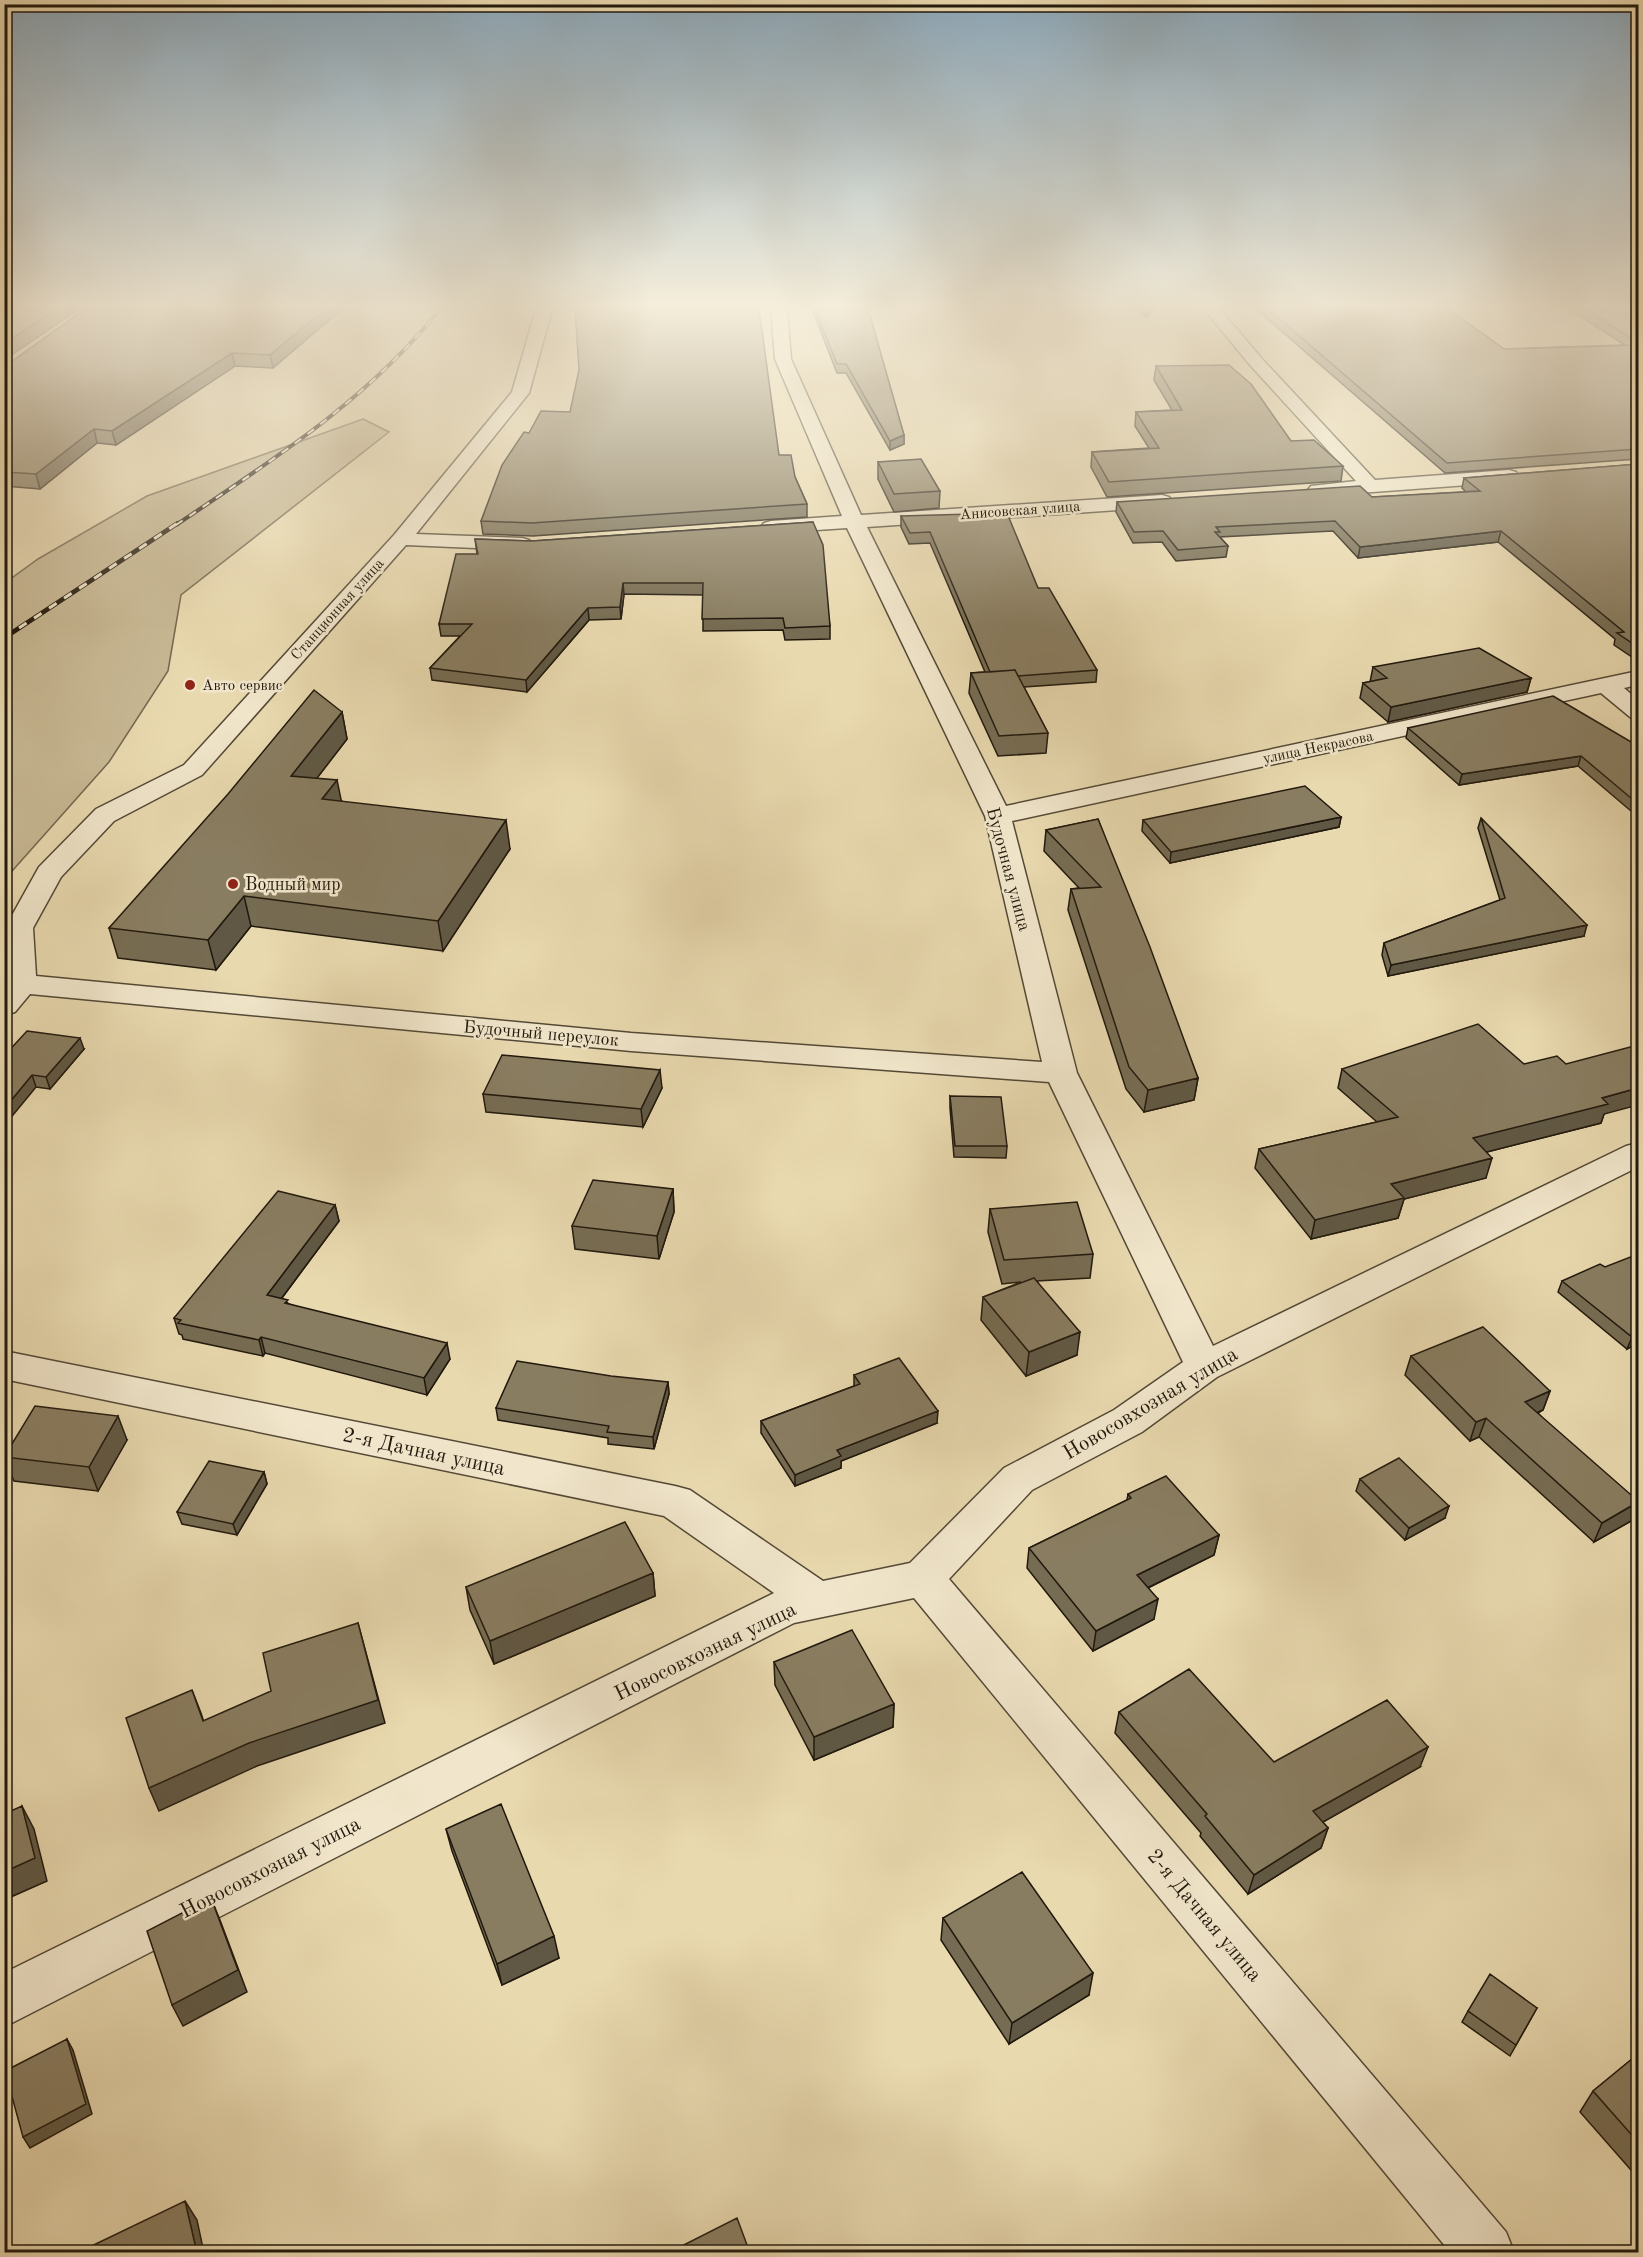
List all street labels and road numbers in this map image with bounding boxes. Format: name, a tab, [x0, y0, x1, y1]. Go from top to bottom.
street label: Анисовская улица	[959, 500, 1081, 523]
street label: Станционная улица	[289, 556, 388, 664]
street label: улица Некрасова	[1262, 729, 1376, 768]
street label: Будочная улица	[983, 805, 1033, 933]
street label: Будочный переулок	[462, 1018, 619, 1050]
street label: Новосовхозная улица	[1060, 1344, 1242, 1465]
street label: 2-я Дачная улица	[341, 1425, 507, 1480]
street label: Новосовхозная улица	[611, 1599, 800, 1706]
street label: Новосовхозная улица	[177, 1814, 364, 1923]
street label: 2-я Дачная улица	[1143, 1846, 1265, 1986]

